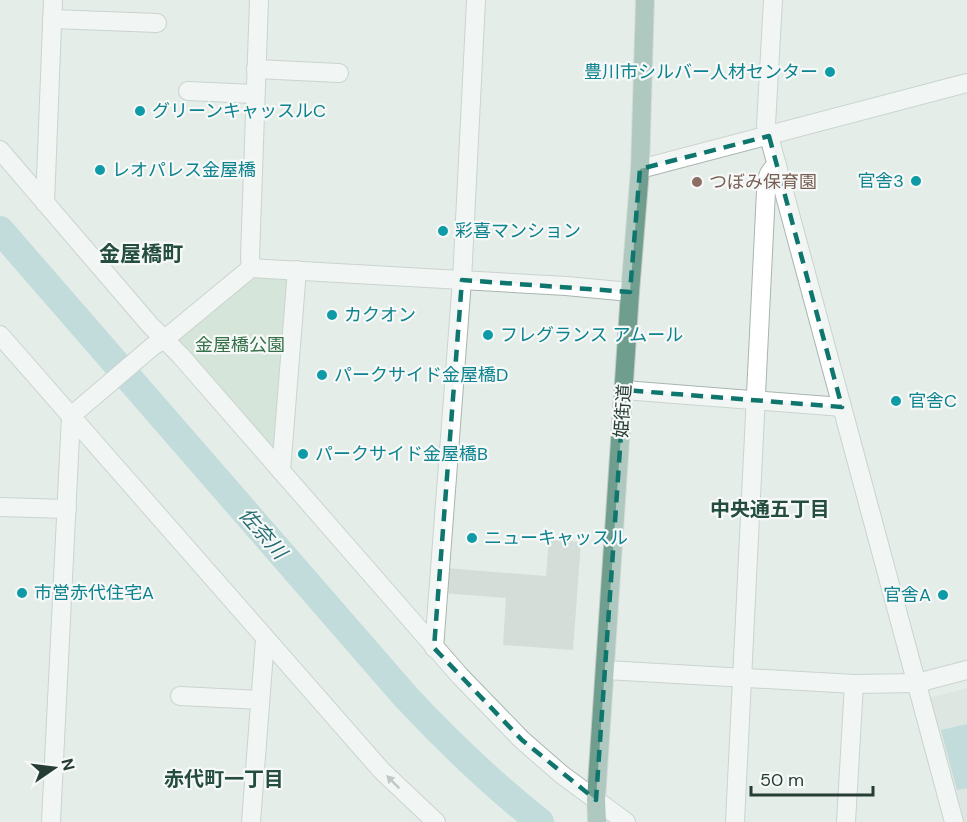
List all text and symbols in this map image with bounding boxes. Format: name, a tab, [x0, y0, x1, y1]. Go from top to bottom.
place label: 豊川市シルバー人材センター	[584, 60, 818, 84]
marker: 豊川市シルバー人材センター	[823, 65, 837, 79]
place label: グリーンキャッスルC	[152, 99, 326, 123]
marker: グリーンキャッスルC	[133, 104, 147, 118]
place label: レオパレス金屋橋	[112, 158, 256, 182]
marker: レオパレス金屋橋	[93, 163, 107, 177]
place label: 官舎3	[857, 169, 904, 193]
place label: つぼみ保育園	[709, 170, 817, 194]
marker: 官舎3	[909, 174, 923, 188]
marker: つぼみ保育園	[690, 175, 704, 189]
place label: 彩喜マンション	[455, 219, 581, 243]
marker: 彩喜マンション	[436, 224, 450, 238]
district label: 金屋橋町	[99, 240, 183, 268]
place label: カクオン	[344, 303, 416, 327]
marker: カクオン	[325, 308, 339, 322]
place label: フレグランス アムール	[500, 323, 683, 347]
marker: フレグランス アムール	[481, 328, 495, 342]
park label: 金屋橋公園	[195, 333, 285, 357]
place label: パークサイド金屋橋D	[334, 363, 508, 387]
marker: パークサイド金屋橋D	[315, 368, 329, 382]
street label: 姫街道	[609, 383, 637, 439]
place label: 官舎C	[908, 389, 957, 413]
marker: 官舎C	[889, 394, 903, 408]
place label: パークサイド金屋橋B	[315, 442, 488, 466]
marker: パークサイド金屋橋B	[296, 447, 310, 461]
district label: 中央通五丁目	[710, 496, 830, 522]
water label: 佐奈川	[234, 502, 294, 566]
place label: ニューキャッスル	[484, 526, 628, 550]
marker: ニューキャッスル	[465, 531, 479, 545]
place label: 市営赤代住宅A	[34, 581, 154, 605]
place label: 官舎A	[883, 583, 931, 607]
marker: 市営赤代住宅A	[15, 586, 29, 600]
marker: 官舎A	[936, 588, 950, 602]
north arrow	[24, 738, 84, 798]
text: N	[56, 756, 80, 773]
scale bar	[751, 759, 872, 797]
district label: 赤代町一丁目	[164, 766, 284, 792]
text: 50 m	[760, 768, 804, 792]
one-way arrow	[386, 775, 400, 790]

